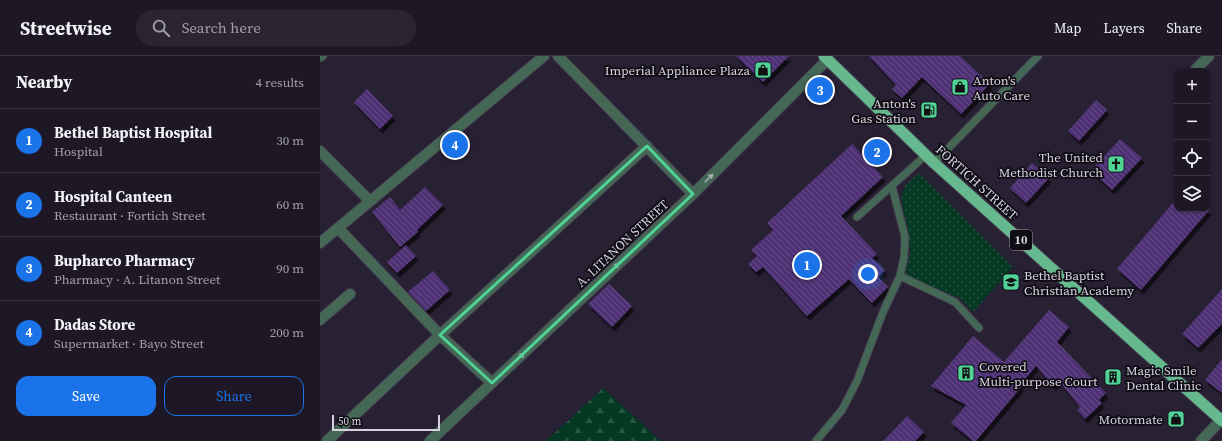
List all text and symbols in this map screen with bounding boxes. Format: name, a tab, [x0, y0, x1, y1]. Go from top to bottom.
search box	[136, 10, 416, 46]
text: Streetwise	[20, 15, 112, 41]
icon: search	[150, 17, 172, 39]
text: Search here	[182, 17, 261, 38]
text: Map	[1054, 18, 1081, 38]
text: Layers	[1103, 18, 1145, 38]
text: Share	[1167, 18, 1202, 38]
shop icon: Imperial Appliance Plaza	[753, 60, 773, 80]
place label: Imperial Appliance Plaza	[605, 62, 750, 79]
map controls	[1174, 68, 1210, 212]
button: +	[1174, 68, 1210, 104]
text: Nearby	[16, 70, 72, 94]
place label: Anton's Auto Care	[973, 72, 1030, 104]
text: 4 results	[256, 74, 304, 91]
pin: 3	[807, 75, 833, 105]
shop icon: Anton's Auto Care	[950, 77, 970, 97]
place label: Anton's Gas Station	[851, 95, 916, 127]
fuel station icon: Anton's Gas Station	[919, 100, 939, 120]
button: −	[1174, 104, 1210, 140]
text: Bethel Baptist Hospital	[54, 122, 212, 143]
pin: 4	[442, 130, 468, 160]
text: 1	[25, 132, 33, 149]
text: 30 m	[276, 132, 304, 149]
pin: 2	[864, 137, 890, 167]
button: locate	[1174, 140, 1210, 176]
street label: FORTICH STREET	[932, 141, 1021, 224]
text: Hospital	[54, 143, 103, 160]
place label: The United Methodist Church	[999, 149, 1104, 181]
church icon: The United Methodist Church	[1106, 154, 1126, 174]
one-way arrow	[704, 173, 714, 183]
button: layers	[1174, 176, 1210, 212]
text: Hospital Canteen	[54, 186, 172, 207]
text: 2	[25, 196, 33, 213]
text: 60 m	[276, 196, 304, 213]
street label: A. LITANON STREET	[572, 196, 672, 291]
text: Restaurant · Fortich Street	[54, 207, 206, 224]
road number: 10	[1010, 230, 1032, 250]
text: Bupharco Pharmacy	[54, 250, 195, 271]
pin: 1	[794, 250, 820, 280]
text: 3	[25, 260, 33, 277]
text: 90 m	[276, 260, 304, 277]
one-way arrow	[610, 263, 620, 272]
your location	[858, 264, 878, 284]
place label: Bethel Baptist Christian Academy	[1024, 267, 1134, 299]
text: Pharmacy · A. Litanon Street	[54, 271, 220, 288]
school or university icon: Bethel Baptist Christian Academy	[1001, 272, 1021, 292]
text: Dadas Store	[54, 314, 135, 335]
text: 4	[25, 324, 33, 341]
text: 200 m	[270, 324, 304, 341]
text: Supermarket · Bayo Street	[54, 335, 204, 352]
one-way arrow	[515, 352, 525, 361]
place label: Covered Multi-purpose Court	[979, 358, 1098, 390]
place label: Magic Smile Dental Clinic	[1126, 362, 1201, 394]
building icon: Covered Multi-purpose Court	[956, 363, 976, 383]
building icon: Magic Smile Dental Clinic	[1103, 367, 1123, 387]
button: Save	[16, 376, 156, 416]
button: Share	[164, 376, 304, 416]
shop icon: Motormate	[1166, 409, 1186, 429]
place label: Motormate	[1098, 411, 1163, 428]
scale bar	[332, 413, 440, 432]
text: 50 m	[338, 414, 361, 429]

